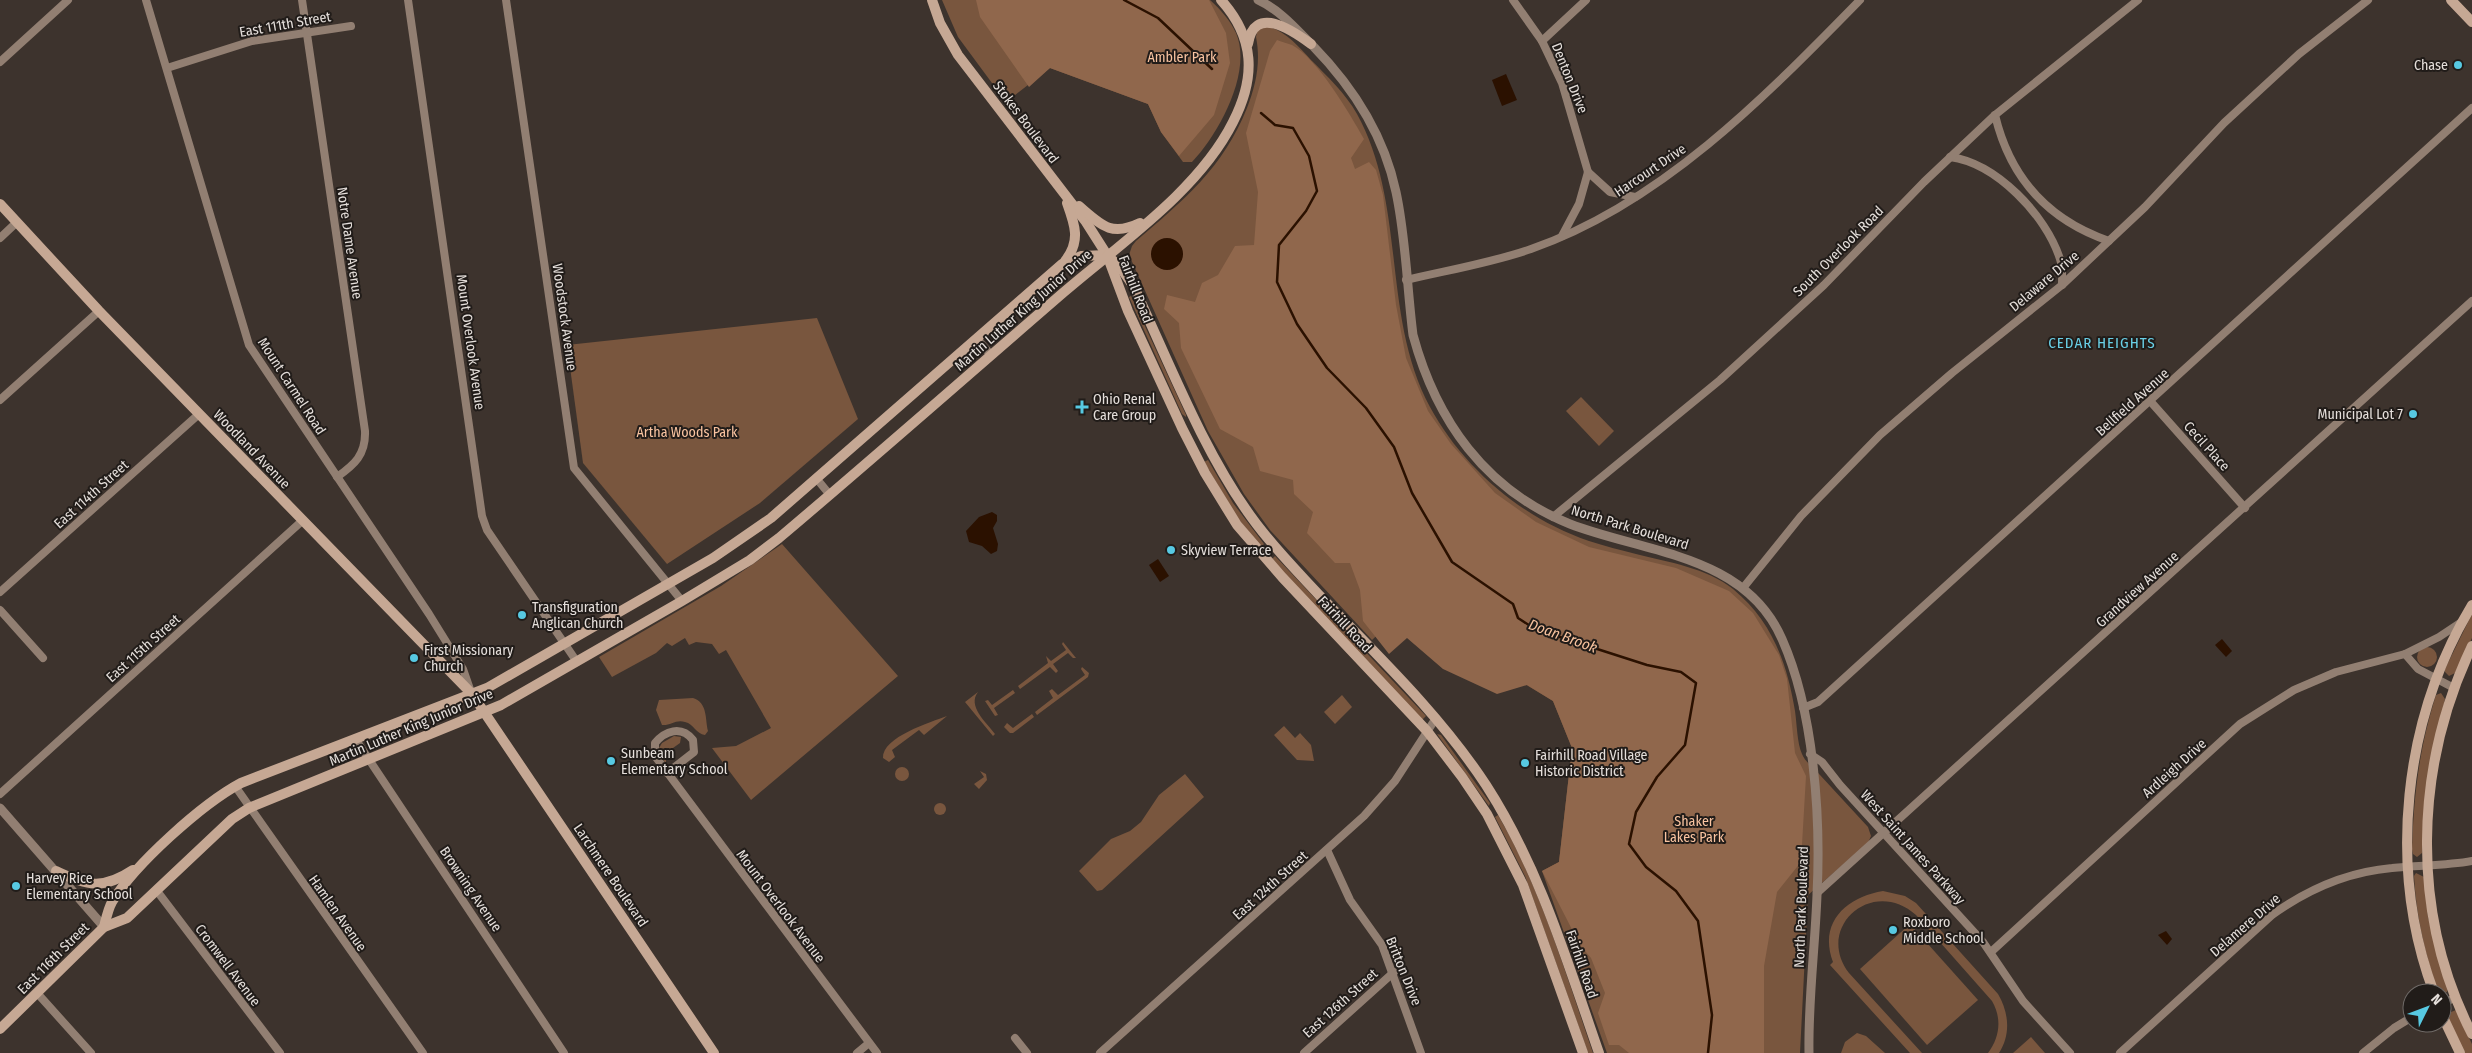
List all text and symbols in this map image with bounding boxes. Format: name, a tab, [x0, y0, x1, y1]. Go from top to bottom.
street label: East 111th Street	[238, 8, 333, 41]
street label: Denton Drive	[1548, 40, 1591, 116]
park label: Ambler Park	[1147, 49, 1217, 66]
place label: Chase	[2414, 57, 2448, 74]
marker: Chase	[2452, 59, 2464, 71]
street label: Stokes Boulevard	[989, 78, 1062, 167]
street label: Harcourt Drive	[1611, 140, 1689, 201]
street label: Notre Dame Avenue	[333, 186, 366, 300]
street label: South Overlook Road	[1790, 203, 1887, 300]
street label: Martin Luther King Junior Drive	[951, 246, 1095, 375]
street label: Delaware Drive	[2006, 247, 2083, 315]
street label: Fairhill Road	[1115, 253, 1156, 325]
street label: Woodstock Avenue	[549, 262, 580, 372]
street label: Mount Overlook Avenue	[453, 273, 488, 411]
district label: CEDAR HEIGHTS	[2048, 334, 2156, 352]
street label: Mount Carmel Road	[254, 335, 329, 438]
street label: Bellfield Avenue	[2092, 365, 2173, 440]
place label: Ohio Renal Care Group	[1093, 391, 1156, 424]
marker: Ohio Renal Care Group	[1075, 400, 1089, 414]
street label: Woodland Avenue	[210, 406, 294, 492]
place label: Municipal Lot 7	[2317, 406, 2403, 423]
marker: Municipal Lot 7	[2407, 408, 2419, 420]
street label: Cecil Place	[2180, 418, 2233, 475]
park label: Artha Woods Park	[636, 424, 738, 441]
street label: East 114th Street	[51, 456, 132, 532]
street label: North Park Boulevard	[1569, 502, 1691, 553]
place label: Skyview Terrace	[1181, 542, 1271, 559]
marker: Skyview Terrace	[1165, 544, 1177, 556]
street label: Grandview Avenue	[2092, 548, 2182, 631]
street label: Fairhill Road	[1314, 593, 1375, 656]
place label: Transfiguration Anglican Church	[532, 599, 623, 632]
marker: Transfiguration Anglican Church	[516, 609, 528, 621]
street label: East 115th Street	[103, 610, 184, 686]
water label: Doan Brook	[1526, 615, 1600, 657]
place label: First Missionary Church	[424, 642, 514, 675]
marker: First Missionary Church	[408, 652, 420, 664]
street label: Martin Luther King Junior Drive	[327, 685, 496, 770]
street label: Ardleigh Drive	[2139, 735, 2210, 802]
place label: Sunbeam Elementary School	[621, 745, 728, 778]
place label: Fairhill Road Village Historic District	[1535, 747, 1648, 780]
marker: Sunbeam Elementary School	[605, 755, 617, 767]
marker: Fairhill Road Village Historic District	[1519, 757, 1531, 769]
street label: West Saint James Parkway	[1857, 787, 1969, 909]
park label: Shaker Lakes Park	[1664, 813, 1725, 846]
street label: Larchmere Boulevard	[570, 820, 651, 930]
street label: Browning Avenue	[436, 844, 505, 935]
street label: North Park Boulevard	[1791, 846, 1812, 968]
street label: Mount Overlook Avenue	[733, 847, 829, 966]
street label: East 124th Street	[1229, 847, 1312, 923]
place label: Harvey Rice Elementary School	[26, 870, 133, 903]
street label: Hamlen Avenue	[305, 872, 370, 955]
marker: Harvey Rice Elementary School	[10, 880, 22, 892]
street label: Delamere Drive	[2207, 890, 2284, 961]
place label: Roxboro Middle School	[1903, 914, 1984, 947]
street label: East 116th Street	[14, 919, 93, 998]
street label: Cromwell Avenue	[191, 921, 264, 1010]
marker: Roxboro Middle School	[1887, 924, 1899, 936]
street label: Fairhill Road	[1562, 928, 1601, 1001]
street label: Britton Drive	[1382, 934, 1425, 1008]
street label: East 126th Street	[1299, 965, 1382, 1042]
north arrow	[2402, 983, 2452, 1033]
text: N	[2427, 991, 2445, 1008]

